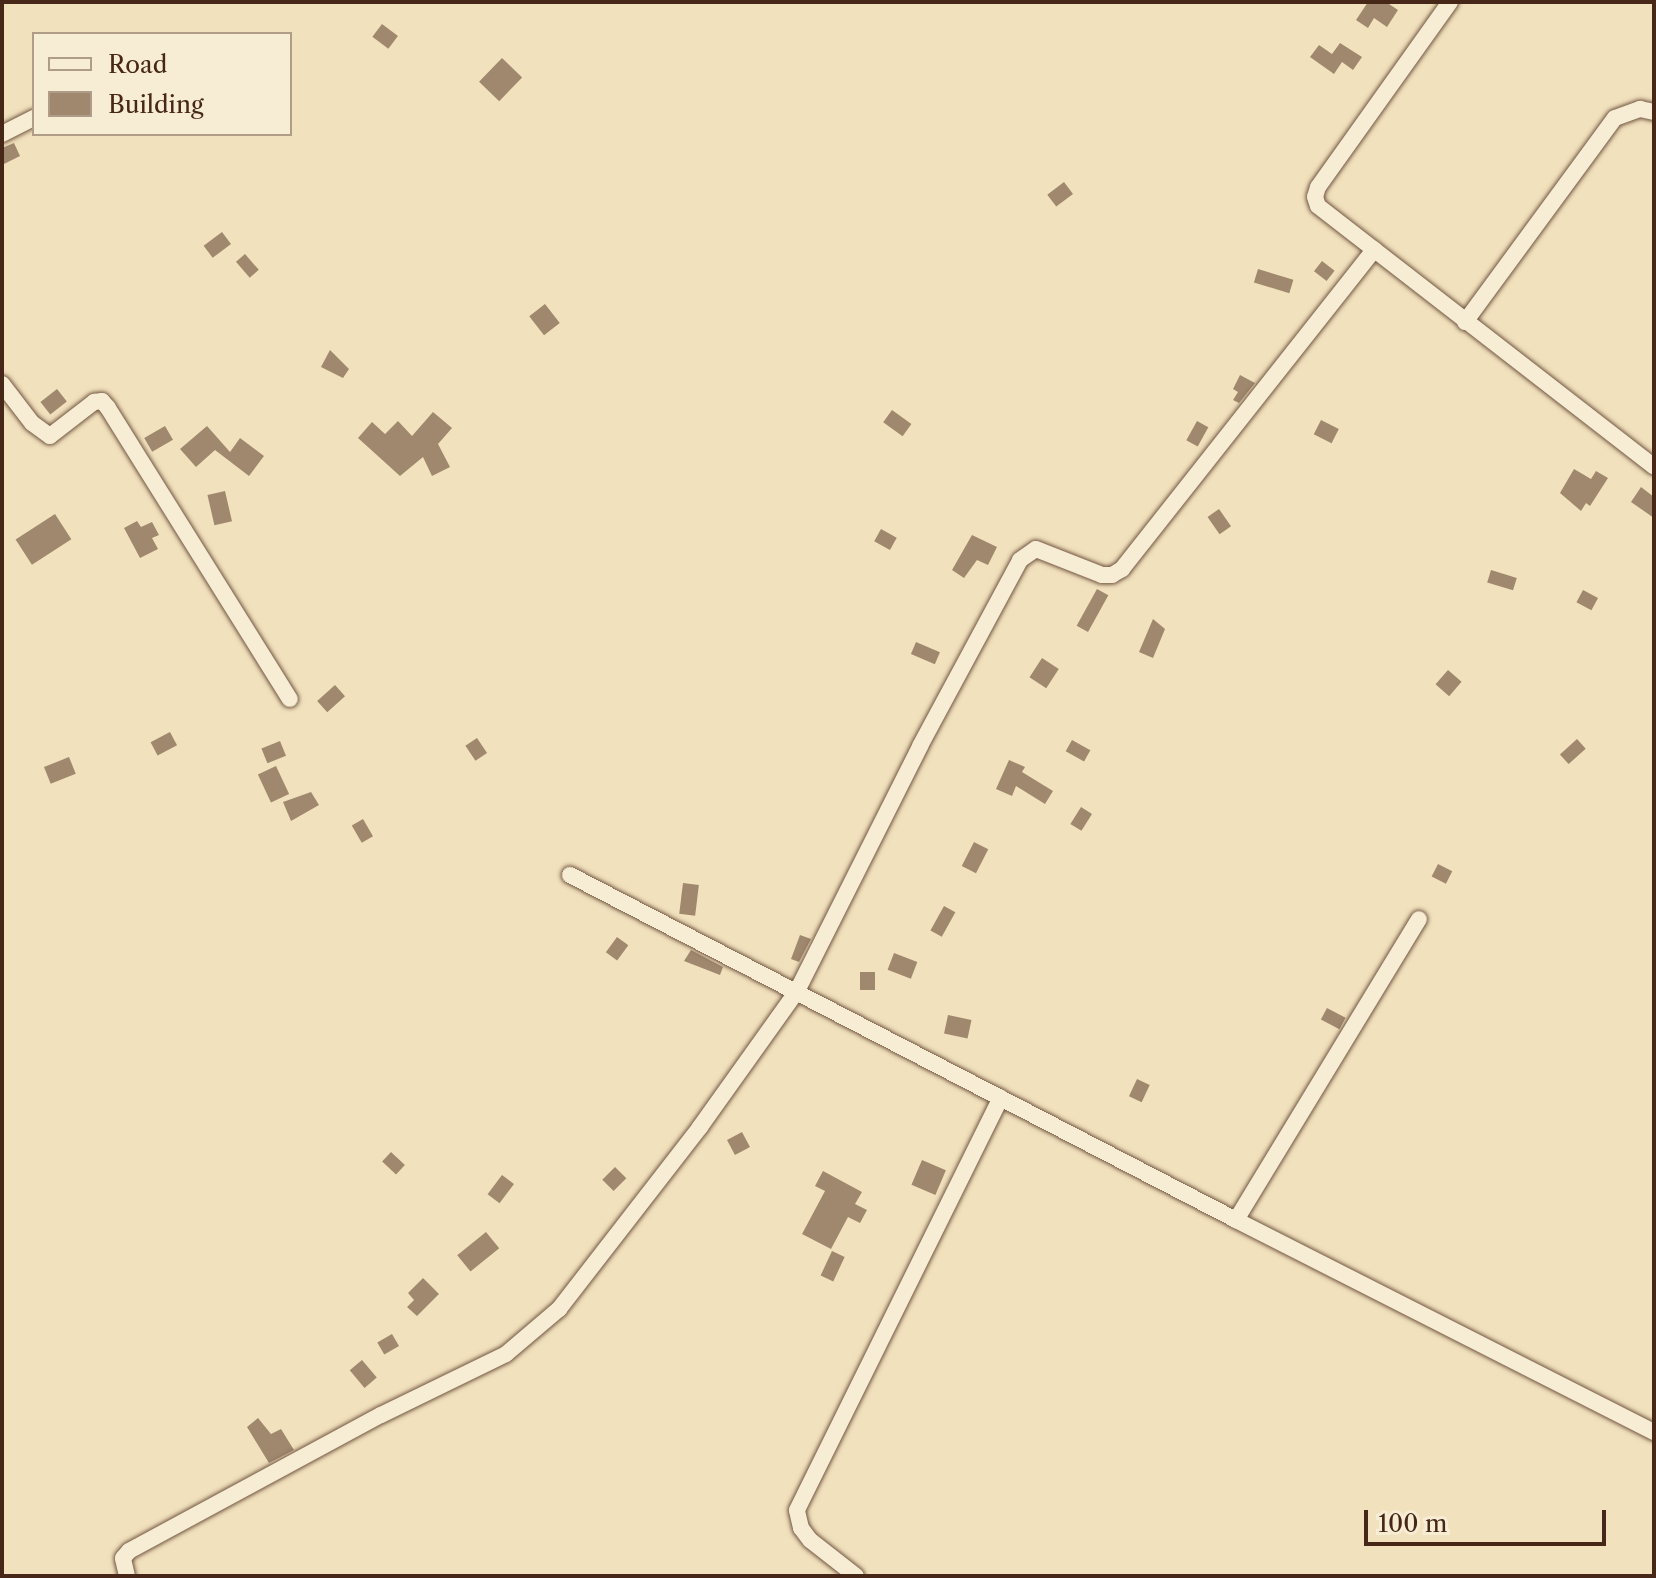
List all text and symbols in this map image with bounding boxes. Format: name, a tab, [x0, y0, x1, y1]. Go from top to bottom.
legend	[32, 32, 292, 136]
text: Road	[108, 50, 167, 79]
text: Building	[108, 90, 204, 119]
scale bar	[1368, 1494, 1610, 1544]
text: 100 m	[1378, 1509, 1447, 1538]

